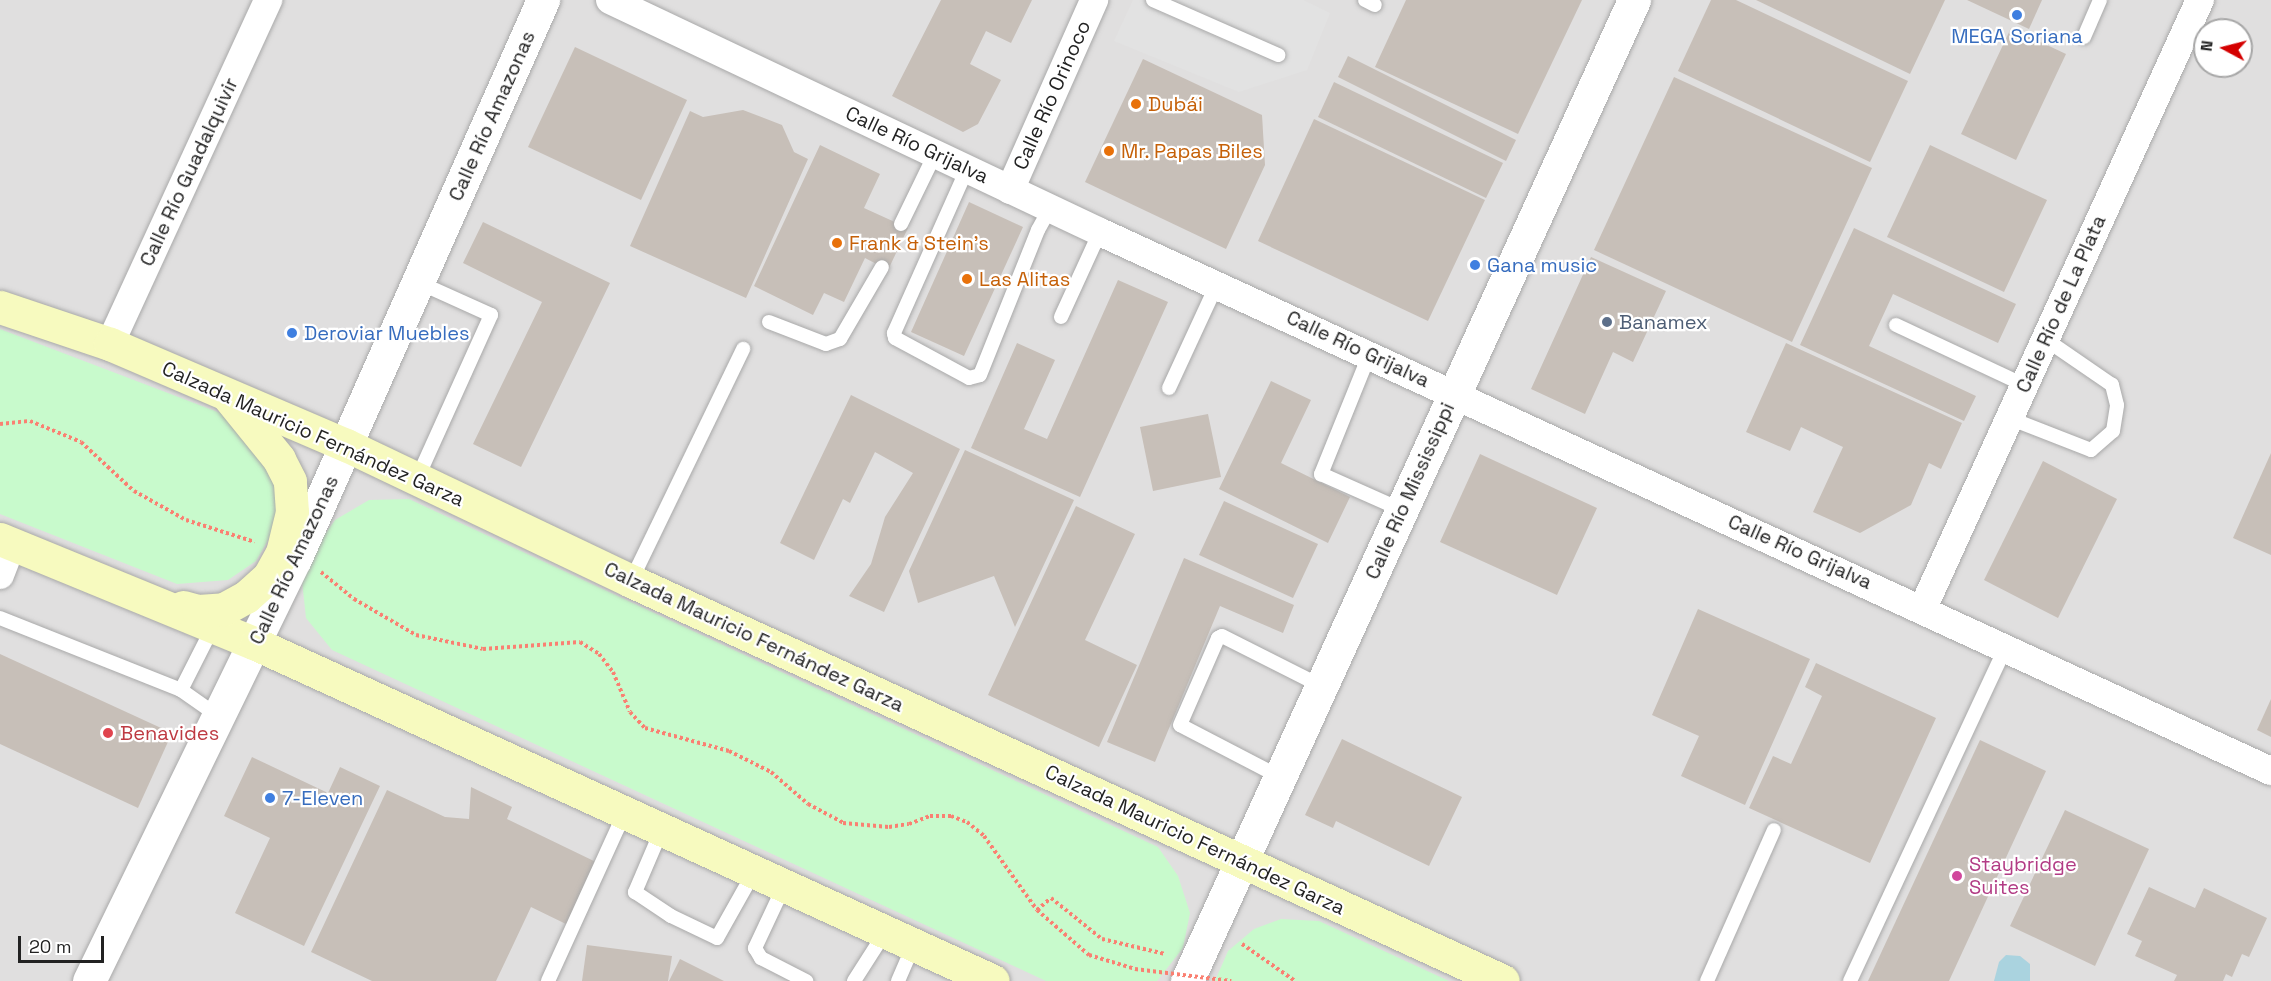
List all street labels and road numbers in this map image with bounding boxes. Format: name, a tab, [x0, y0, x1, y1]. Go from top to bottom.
street label: Calle Río Orinoco	[1008, 17, 1096, 173]
street label: Calle Río Amazonas	[444, 27, 540, 205]
street label: Calle Río Guadalquivir	[135, 74, 243, 270]
street label: Calle Río Grijalva	[842, 101, 992, 189]
street label: Calle Río de La Plata	[2011, 211, 2111, 397]
street label: Calle Río Grijalva	[1283, 305, 1433, 393]
street label: Calzada Mauricio Fernández Garza	[158, 356, 468, 512]
street label: Calle Río Mississippi	[1360, 399, 1460, 583]
street label: Calle Río Amazonas	[244, 472, 344, 648]
street label: Calle Río Grijalva	[1724, 509, 1876, 595]
street label: Calzada Mauricio Fernández Garza	[600, 557, 908, 717]
street label: Calzada Mauricio Fernández Garza	[1041, 760, 1349, 920]

